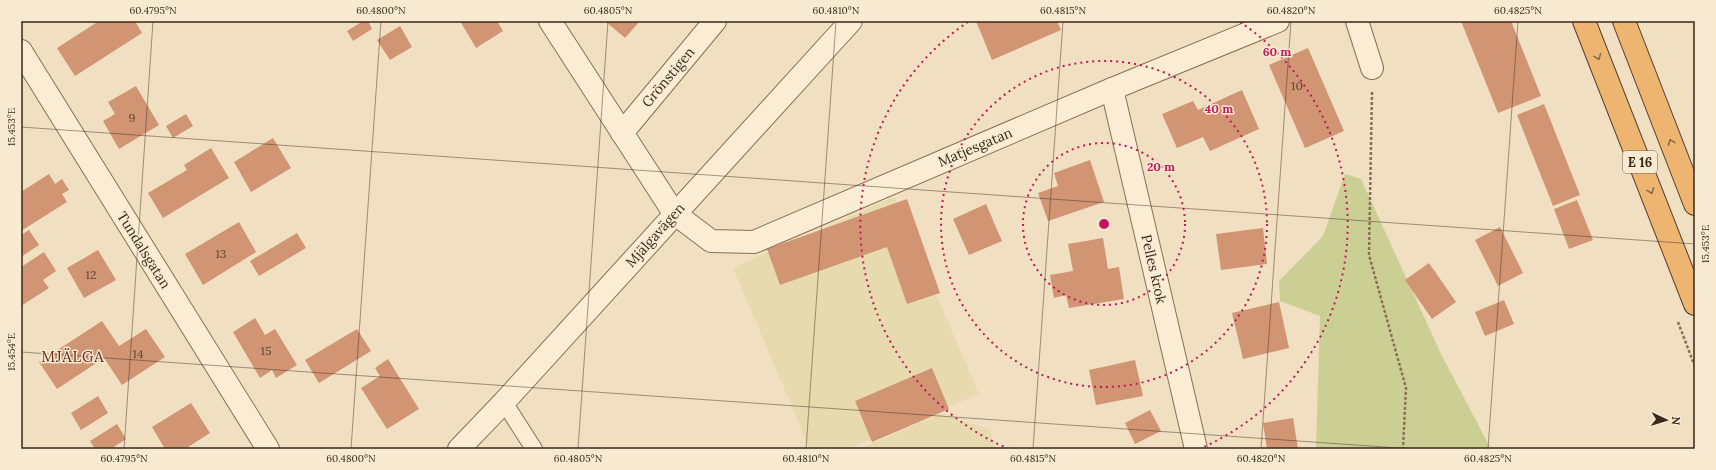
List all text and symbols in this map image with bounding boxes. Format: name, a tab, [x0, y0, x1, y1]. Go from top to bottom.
text: 60.4795°N	[129, 4, 177, 17]
text: 60.4800°N	[356, 4, 406, 17]
text: 60.4805°N	[584, 4, 633, 17]
text: 60.4810°N	[813, 4, 860, 17]
text: 60.4815°N	[1040, 4, 1086, 17]
text: 60.4820°N	[1267, 4, 1316, 17]
text: 60.4825°N	[1494, 4, 1542, 17]
street label: Grönstigen	[638, 43, 699, 111]
text: 60 m	[1263, 44, 1291, 59]
one-way arrow	[1594, 54, 1602, 61]
house number: 10	[1291, 78, 1303, 93]
text: 40 m	[1205, 101, 1233, 116]
text: 15.453°E	[5, 108, 18, 146]
house number: 9	[129, 110, 136, 125]
street label: Matjesgatan	[935, 123, 1015, 171]
one-way arrow	[1667, 138, 1675, 145]
road number: E 16	[1623, 151, 1657, 173]
text: 20 m	[1147, 159, 1175, 174]
one-way arrow	[1646, 187, 1654, 195]
street label: Mjälgavägen	[621, 199, 689, 271]
street label: Tundalsgatan	[113, 208, 175, 292]
centre of rings	[1097, 217, 1111, 231]
text: 15.453°E	[1699, 225, 1712, 263]
street label: Pelles krok	[1137, 233, 1171, 306]
house number: 13	[215, 246, 227, 261]
house number: 12	[86, 267, 96, 282]
text: 15.454°E	[5, 333, 18, 371]
house number: 15	[261, 343, 271, 358]
house number: 14	[133, 346, 144, 361]
district label: MJÄLGA	[41, 347, 105, 366]
north arrow	[1646, 400, 1686, 440]
text: N	[1669, 416, 1683, 426]
text: 60.4795°N	[100, 452, 148, 465]
text: 60.4800°N	[326, 452, 376, 465]
text: 60.4805°N	[554, 452, 603, 465]
text: 60.4810°N	[783, 452, 830, 465]
text: 60.4815°N	[1010, 452, 1056, 465]
text: 60.4820°N	[1237, 452, 1286, 465]
text: 60.4825°N	[1464, 452, 1512, 465]

